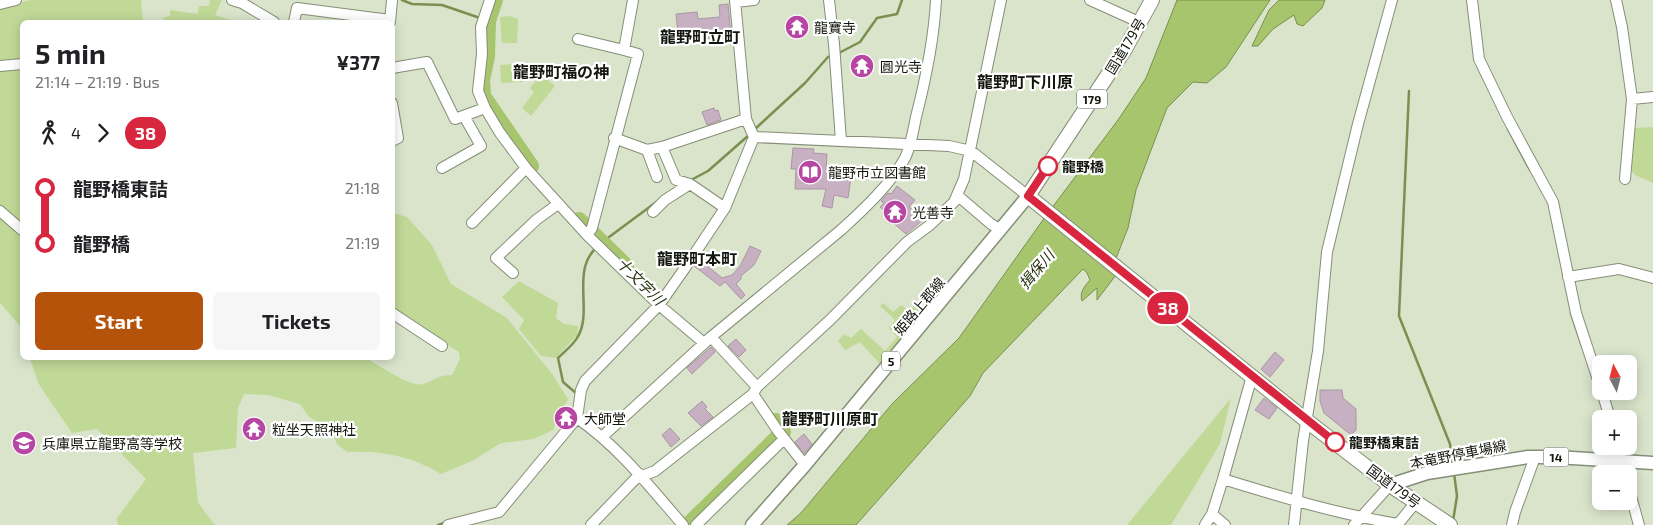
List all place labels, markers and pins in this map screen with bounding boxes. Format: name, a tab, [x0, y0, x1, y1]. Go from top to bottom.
temple icon: 龍寶寺	[784, 14, 810, 40]
place label: 龍寶寺	[814, 19, 856, 36]
temple icon: 圓光寺	[849, 53, 875, 79]
place label: 圓光寺	[880, 58, 922, 75]
marker: 龍野橋	[1038, 156, 1058, 176]
place label: 龍野橋	[1062, 158, 1104, 175]
library icon: 龍野市立図書館	[797, 159, 823, 185]
place label: 龍野市立図書館	[828, 164, 926, 181]
temple icon: 光善寺	[882, 199, 908, 225]
place label: 光善寺	[912, 204, 954, 221]
temple icon: 大師堂	[553, 405, 579, 431]
place label: 大師堂	[584, 410, 626, 427]
temple icon: 粒坐天照神社	[241, 416, 267, 442]
place label: 粒坐天照神社	[272, 421, 356, 438]
school or university icon: 兵庫県立龍野高等学校	[11, 430, 37, 456]
marker: 龍野橋東詰	[1325, 432, 1345, 452]
place label: 龍野橋東詰	[1349, 434, 1419, 451]
place label: 兵庫県立龍野高等学校	[42, 435, 182, 452]

